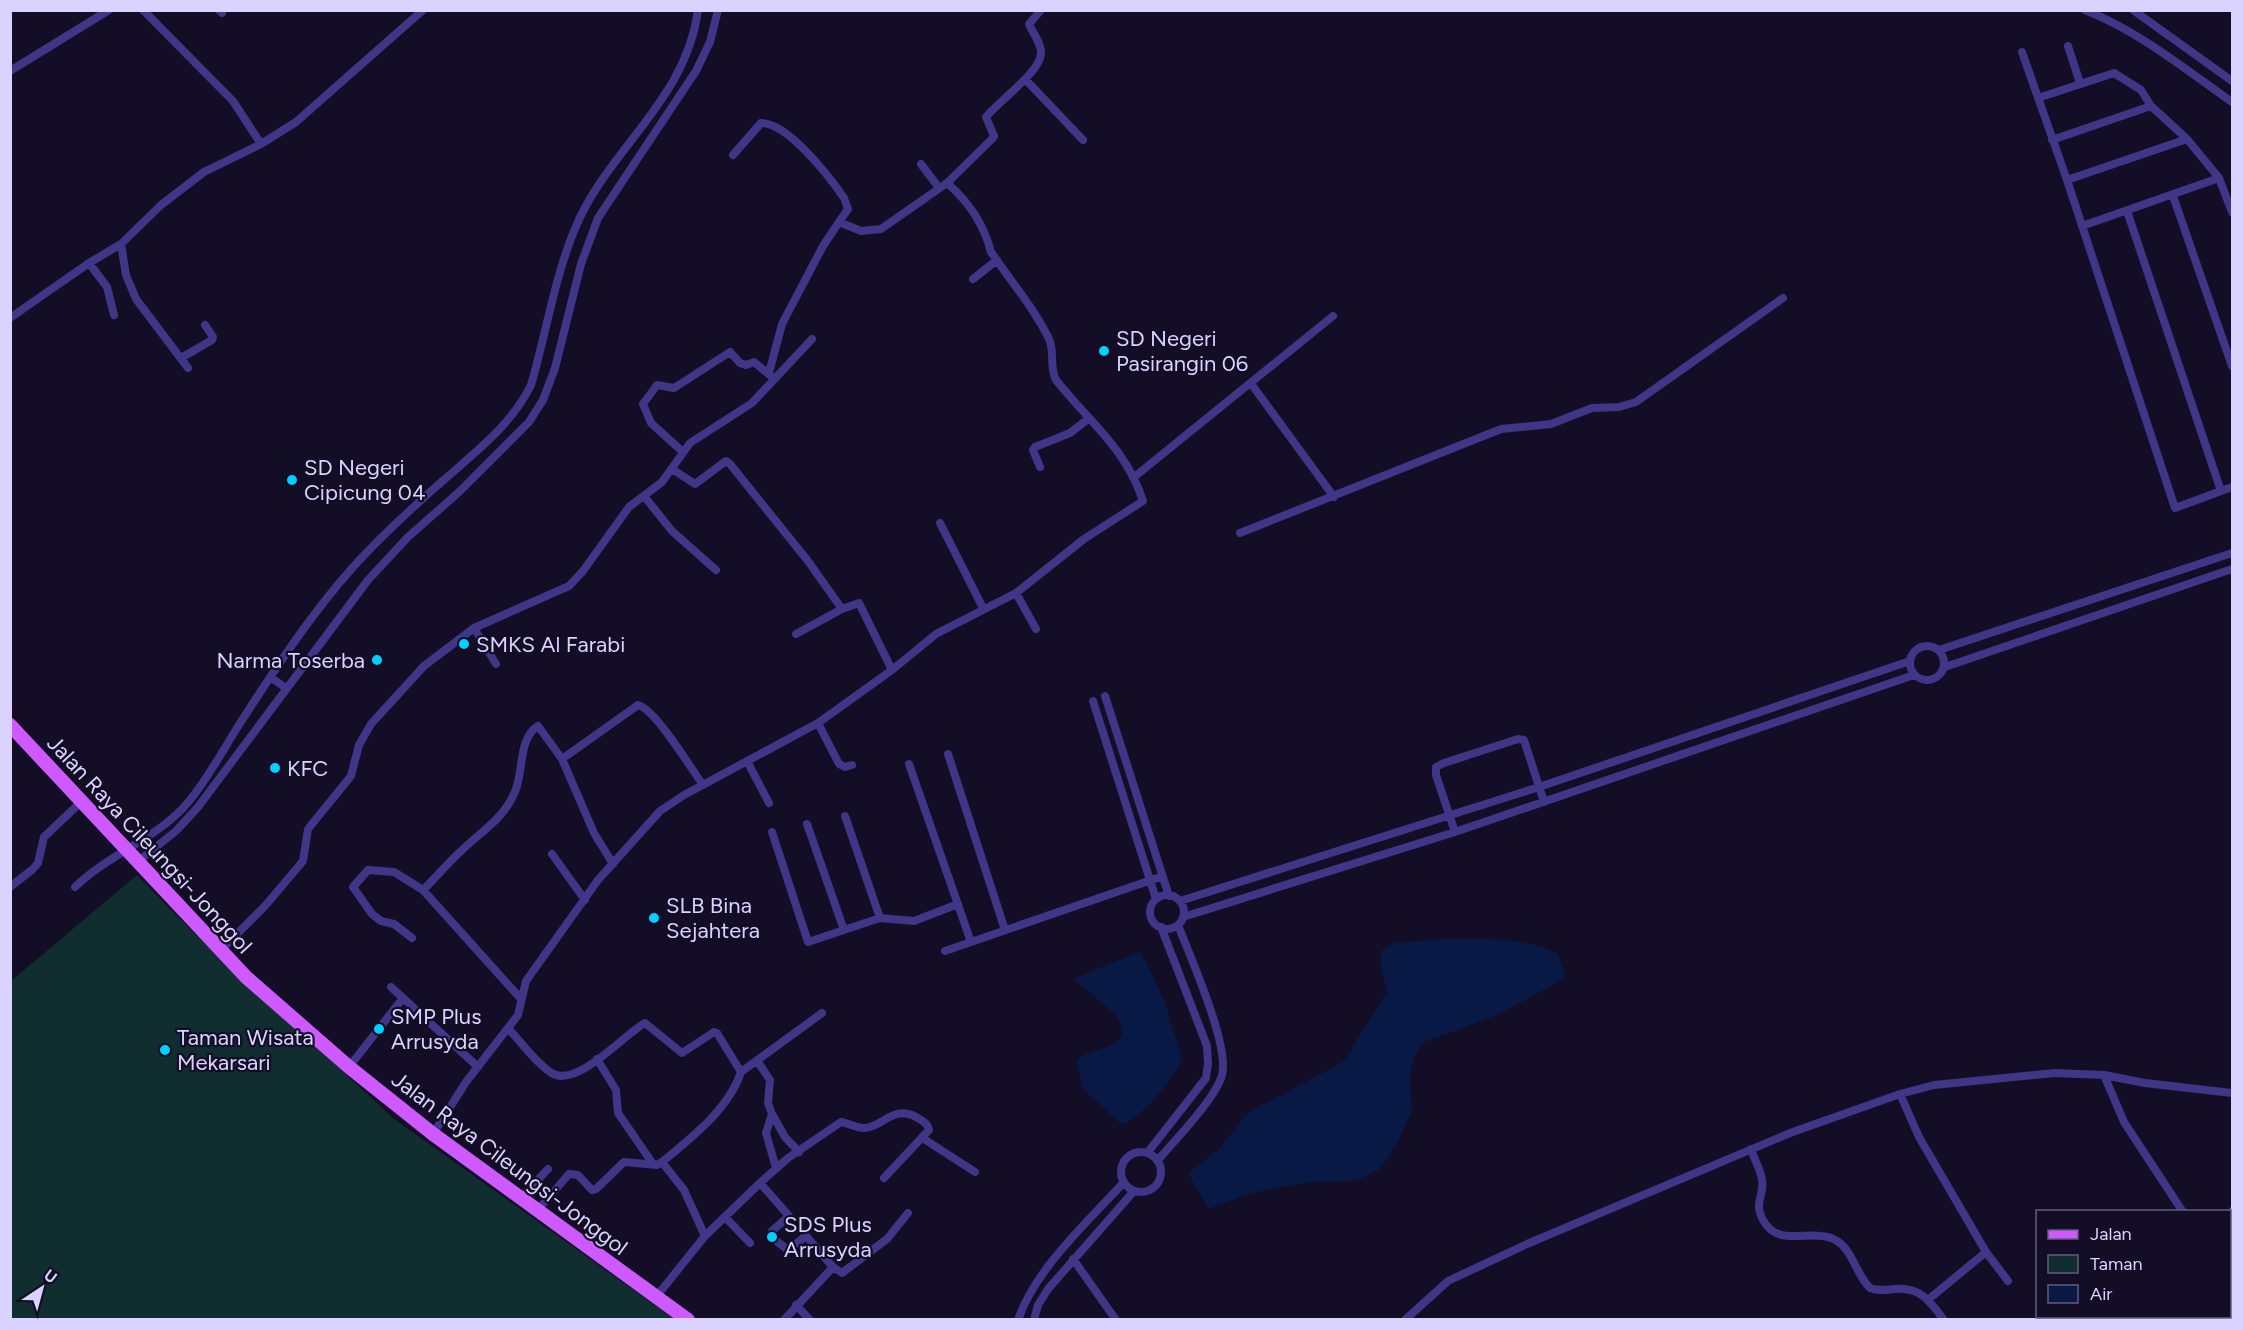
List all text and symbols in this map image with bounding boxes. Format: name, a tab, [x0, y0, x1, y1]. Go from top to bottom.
place label: SD Negeri Pasirangin 06	[1116, 325, 1248, 377]
marker: SD Negeri Pasirangin 06	[1097, 344, 1111, 358]
place label: SD Negeri Cipicung 04	[304, 454, 426, 506]
marker: SD Negeri Cipicung 04	[285, 473, 299, 487]
place label: SMKS Al Farabi	[476, 631, 625, 658]
marker: SMKS Al Farabi	[457, 637, 471, 651]
place label: Narma Toserba	[217, 647, 365, 674]
marker: Narma Toserba	[370, 653, 384, 667]
street label: Jalan Raya Cileungsi-Jonggol	[41, 730, 258, 959]
place label: KFC	[287, 755, 328, 782]
marker: KFC	[268, 761, 282, 775]
place label: SLB Bina Sejahtera	[666, 892, 760, 944]
marker: SLB Bina Sejahtera	[647, 911, 661, 925]
place label: SMP Plus Arrusyda	[391, 1003, 481, 1055]
marker: SMP Plus Arrusyda	[372, 1022, 386, 1036]
place label: Taman Wisata Mekarsari	[177, 1024, 314, 1076]
marker: Taman Wisata Mekarsari	[158, 1043, 172, 1057]
street label: Jalan Raya Cileungsi-Jonggol	[386, 1066, 633, 1261]
legend	[2036, 1210, 2231, 1318]
place label: SDS Plus Arrusyda	[784, 1211, 872, 1263]
text: Jalan	[2090, 1223, 2132, 1245]
marker: SDS Plus Arrusyda	[765, 1230, 779, 1244]
text: Taman	[2090, 1253, 2143, 1275]
north arrow	[12, 1258, 72, 1318]
text: U	[40, 1265, 61, 1287]
text: Air	[2090, 1283, 2112, 1305]

